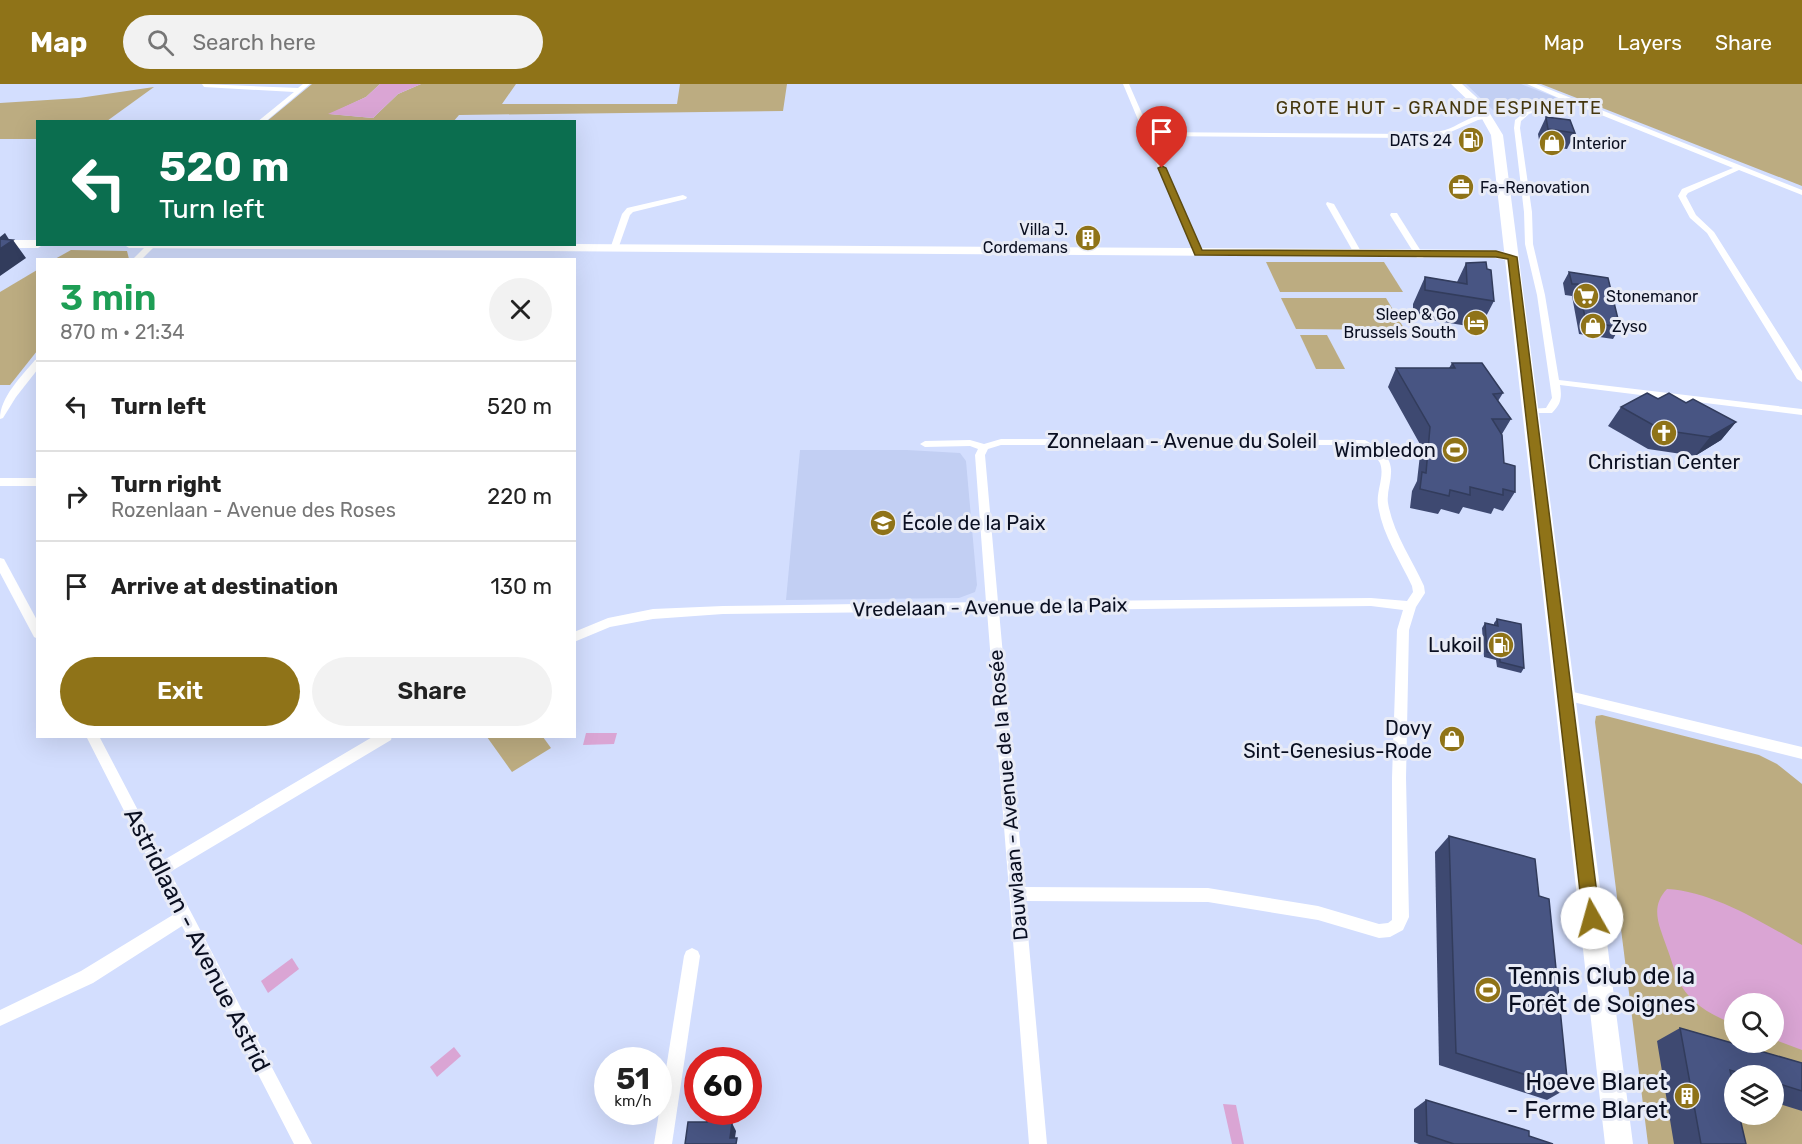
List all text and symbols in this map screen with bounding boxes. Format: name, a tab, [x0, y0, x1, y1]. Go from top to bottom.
search box	[123, 15, 543, 69]
text: Map	[30, 26, 87, 59]
icon: search	[144, 26, 177, 59]
text: Search here	[192, 29, 316, 56]
text: Map	[1543, 30, 1584, 55]
text: Layers	[1617, 30, 1682, 55]
text: Share	[1715, 30, 1772, 55]
district label: GROTE HUT - GRANDE ESPINETTE	[1276, 97, 1602, 119]
pin	[1136, 106, 1187, 168]
icon: arrive	[1145, 115, 1178, 148]
fuel station icon: DATS 24	[1456, 125, 1486, 155]
shop icon: Interior	[1537, 128, 1567, 158]
place label: DATS 24	[1389, 131, 1452, 150]
place label: Interior	[1572, 134, 1626, 153]
text: 520 m	[159, 142, 289, 192]
icon: left	[60, 144, 138, 222]
office icon: Fa-Renovation	[1446, 172, 1476, 202]
place label: Fa-Renovation	[1480, 178, 1590, 197]
text: Turn left	[159, 193, 264, 225]
place label: Villa J. Cordemans	[983, 220, 1068, 257]
building icon: Villa J. Cordemans	[1073, 223, 1103, 253]
text: 3 min	[60, 276, 157, 319]
button: close	[489, 278, 552, 341]
supermarket icon: Stonemanor	[1571, 281, 1601, 311]
place label: Stonemanor	[1606, 287, 1698, 306]
place label: Sleep & Go Brussels South	[1344, 305, 1456, 342]
hotel icon: Sleep & Go Brussels South	[1461, 308, 1491, 338]
shop icon: Zyso	[1578, 311, 1608, 341]
place label: Zyso	[1612, 317, 1647, 336]
text: 870 m · 21:34	[60, 320, 185, 344]
icon: left	[60, 390, 93, 423]
text: Turn left	[111, 393, 206, 420]
text: 520 m	[487, 393, 552, 420]
church icon: Christian Center	[1649, 418, 1679, 448]
street label: Zonnelaan - Avenue du Soleil	[1047, 429, 1317, 453]
sports icon: Wimbledon	[1440, 435, 1470, 465]
place label: Wimbledon	[1334, 438, 1436, 462]
place label: Christian Center	[1588, 450, 1740, 474]
text: Turn right	[111, 471, 221, 498]
icon: right	[60, 480, 93, 513]
text: 220 m	[487, 483, 552, 510]
text: Rozenlaan - Avenue des Roses	[111, 498, 396, 522]
school or university icon: École de la Paix	[868, 508, 898, 538]
place label: École de la Paix	[902, 511, 1046, 535]
icon: arrive	[60, 570, 93, 603]
text: Arrive at destination	[111, 573, 338, 600]
text: 130 m	[490, 573, 552, 600]
street label: Vredelaan - Avenue de la Paix	[852, 593, 1128, 621]
fuel station icon: Lukoil	[1486, 630, 1516, 660]
place label: Lukoil	[1428, 633, 1482, 657]
street label: Dauwlaan - Avenue de la Rosée	[983, 649, 1033, 941]
button: Exit	[60, 657, 300, 726]
button: Share	[312, 657, 552, 726]
place label: Dovy Sint-Genesius-Rode	[1243, 716, 1432, 763]
shop icon: Dovy Sint-Genesius-Rode	[1437, 724, 1467, 754]
street label: Astridlaan - Avenue Astrid	[118, 803, 276, 1077]
position arrow	[1560, 886, 1624, 950]
place label: Tennis Club de la Forêt de Soignes	[1508, 962, 1696, 1018]
sports icon: Tennis Club de la Forêt de Soignes	[1473, 975, 1503, 1005]
map controls	[1724, 993, 1784, 1125]
button: search	[1724, 993, 1784, 1053]
speed limit sign: 60	[684, 1047, 762, 1125]
text: 51	[616, 1061, 650, 1097]
button: layers	[1724, 1065, 1784, 1125]
place label: Hoeve Blaret - Ferme Blaret	[1507, 1068, 1668, 1124]
building icon: Hoeve Blaret - Ferme Blaret	[1672, 1081, 1702, 1111]
text: km/h	[614, 1092, 652, 1110]

